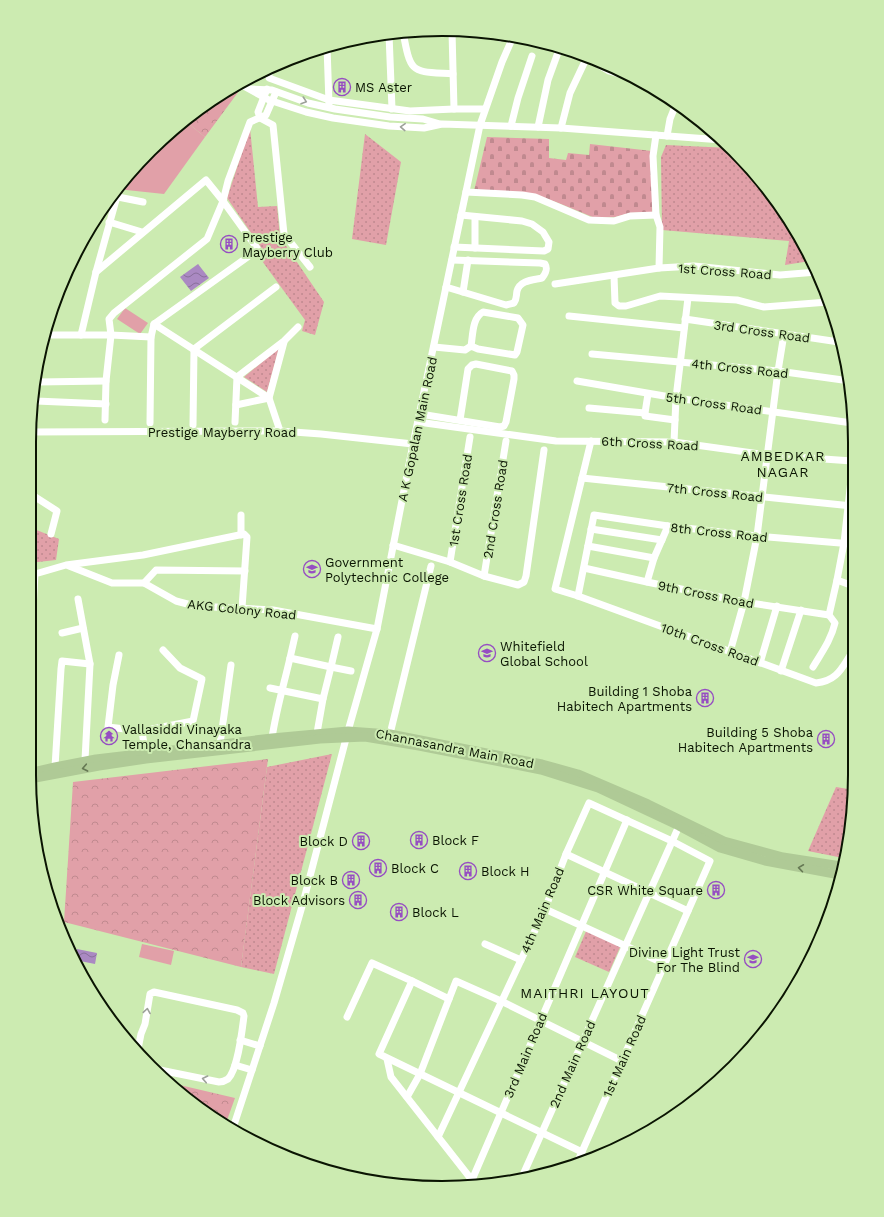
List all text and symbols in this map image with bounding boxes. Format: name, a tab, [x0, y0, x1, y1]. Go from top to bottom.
building icon: MS Aster	[332, 77, 352, 97]
place label: MS Aster	[355, 80, 412, 95]
one-way arrow	[300, 97, 307, 105]
one-way arrow	[400, 122, 406, 131]
place label: Prestige Mayberry Club	[242, 230, 333, 260]
building icon: Prestige Mayberry Club	[219, 234, 239, 254]
street label: 1st Cross Road	[678, 261, 772, 282]
street label: 3rd Cross Road	[713, 317, 811, 346]
street label: A K Gopalan Main Road	[395, 355, 440, 503]
street label: 4th Cross Road	[691, 356, 789, 381]
street label: 5th Cross Road	[665, 389, 763, 418]
street label: Prestige Mayberry Road	[148, 425, 296, 440]
street label: 6th Cross Road	[601, 433, 699, 454]
district label: AMBEDKAR NAGAR	[740, 448, 826, 480]
street label: 1st Cross Road	[446, 453, 475, 547]
street label: 2nd Cross Road	[480, 459, 511, 560]
street label: 7th Cross Road	[666, 480, 764, 505]
street label: 8th Cross Road	[670, 520, 768, 545]
place label: Government Polytechnic College	[325, 555, 449, 585]
school or university icon: Government Polytechnic College	[302, 559, 322, 579]
street label: 9th Cross Road	[657, 578, 755, 611]
street label: AKG Colony Road	[187, 596, 297, 623]
street label: 10th Cross Road	[659, 620, 761, 669]
place label: Whitefield Global School	[500, 639, 588, 669]
school or university icon: Whitefield Global School	[477, 643, 497, 663]
place label: Building 1 Shoba Habitech Apartments	[557, 684, 693, 714]
building icon: Building 1 Shoba Habitech Apartments	[695, 688, 715, 708]
place label: Vallasiddi Vinayaka Temple, Chansandra	[122, 722, 252, 752]
place label: Building 5 Shoba Habitech Apartments	[678, 725, 814, 755]
temple icon: Vallasiddi Vinayaka Temple, Chansandra	[99, 726, 119, 746]
street label: Channasandra Main Road	[375, 726, 535, 771]
building icon: Building 5 Shoba Habitech Apartments	[816, 729, 836, 749]
one-way arrow	[82, 764, 89, 772]
building icon: Block F	[409, 830, 429, 850]
building icon: Block D	[351, 831, 371, 851]
place label: Block F	[432, 833, 479, 848]
place label: Block D	[300, 834, 348, 849]
building icon: Block C	[368, 858, 388, 878]
place label: Block C	[391, 861, 439, 876]
building icon: Block H	[458, 861, 478, 881]
place label: Block H	[481, 864, 530, 879]
one-way arrow	[798, 864, 804, 873]
street label: 4th Main Road	[518, 865, 567, 955]
building icon: Block B	[341, 870, 361, 890]
place label: Block B	[290, 873, 338, 888]
building icon: CSR White Square	[706, 880, 726, 900]
place label: CSR White Square	[587, 883, 703, 898]
building icon: Block Advisors	[348, 890, 368, 910]
place label: Block Advisors	[253, 893, 345, 908]
building icon: Block L	[389, 902, 409, 922]
place label: Block L	[412, 905, 459, 920]
place label: Divine Light Trust For The Blind	[629, 945, 741, 975]
school or university icon: Divine Light Trust For The Blind	[743, 949, 763, 969]
district label: MAITHRI LAYOUT	[520, 985, 650, 1001]
one-way arrow	[142, 1008, 151, 1014]
street label: 3rd Main Road	[501, 1010, 550, 1100]
street label: 1st Main Road	[600, 1013, 649, 1099]
street label: 2nd Main Road	[546, 1018, 598, 1110]
one-way arrow	[202, 1075, 208, 1084]

